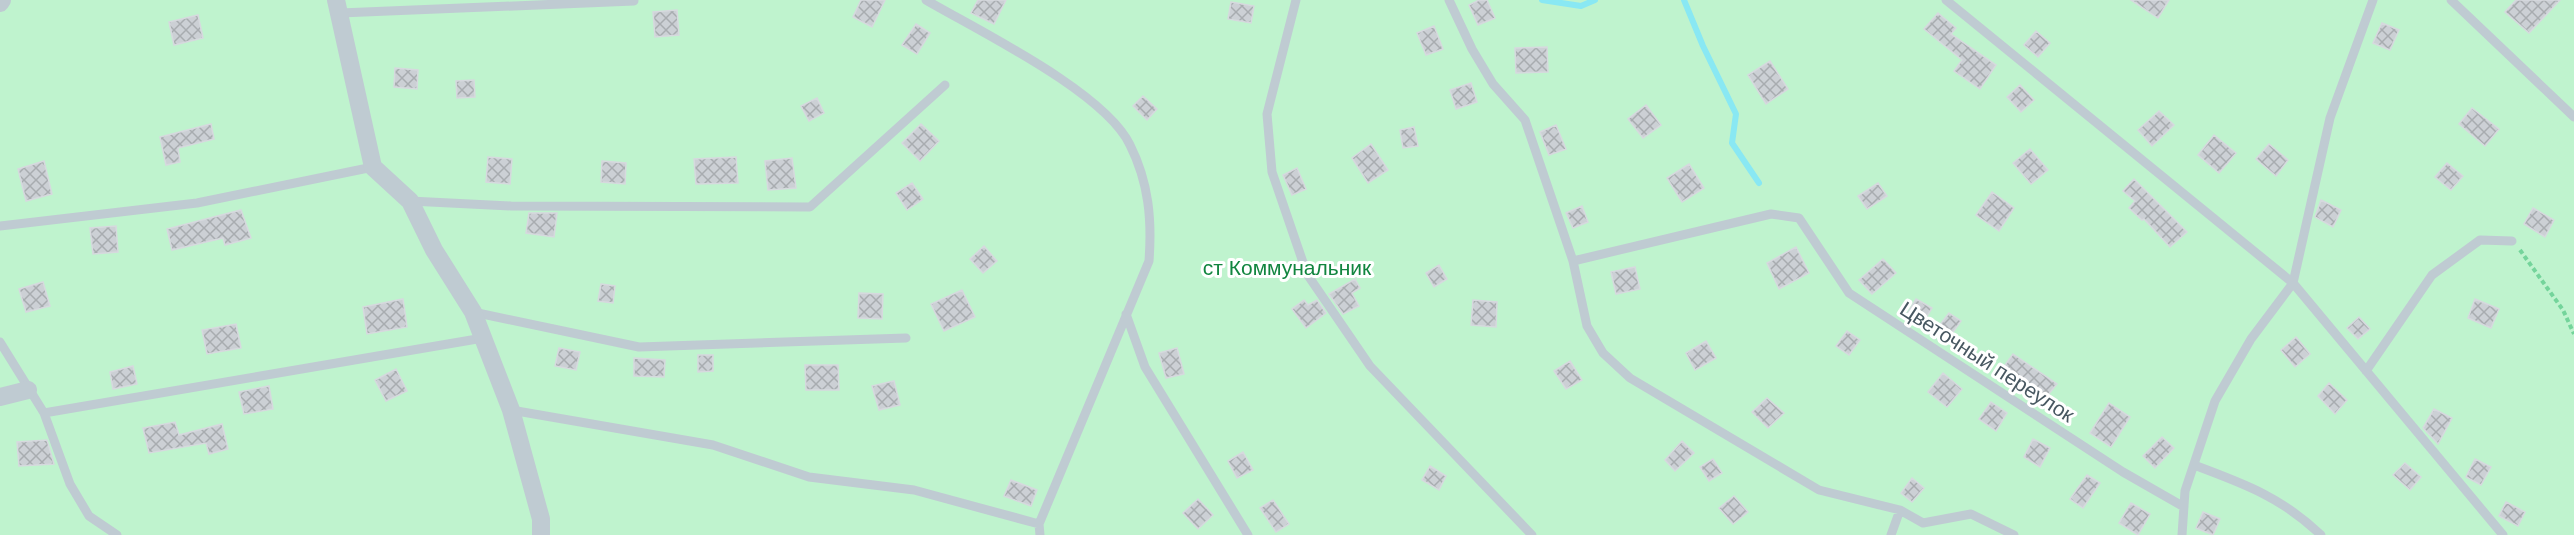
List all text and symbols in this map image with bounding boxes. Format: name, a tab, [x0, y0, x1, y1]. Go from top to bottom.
park label: ст Коммунальник	[1203, 256, 1372, 279]
street label: Цветочный переулок	[1896, 297, 2079, 427]

